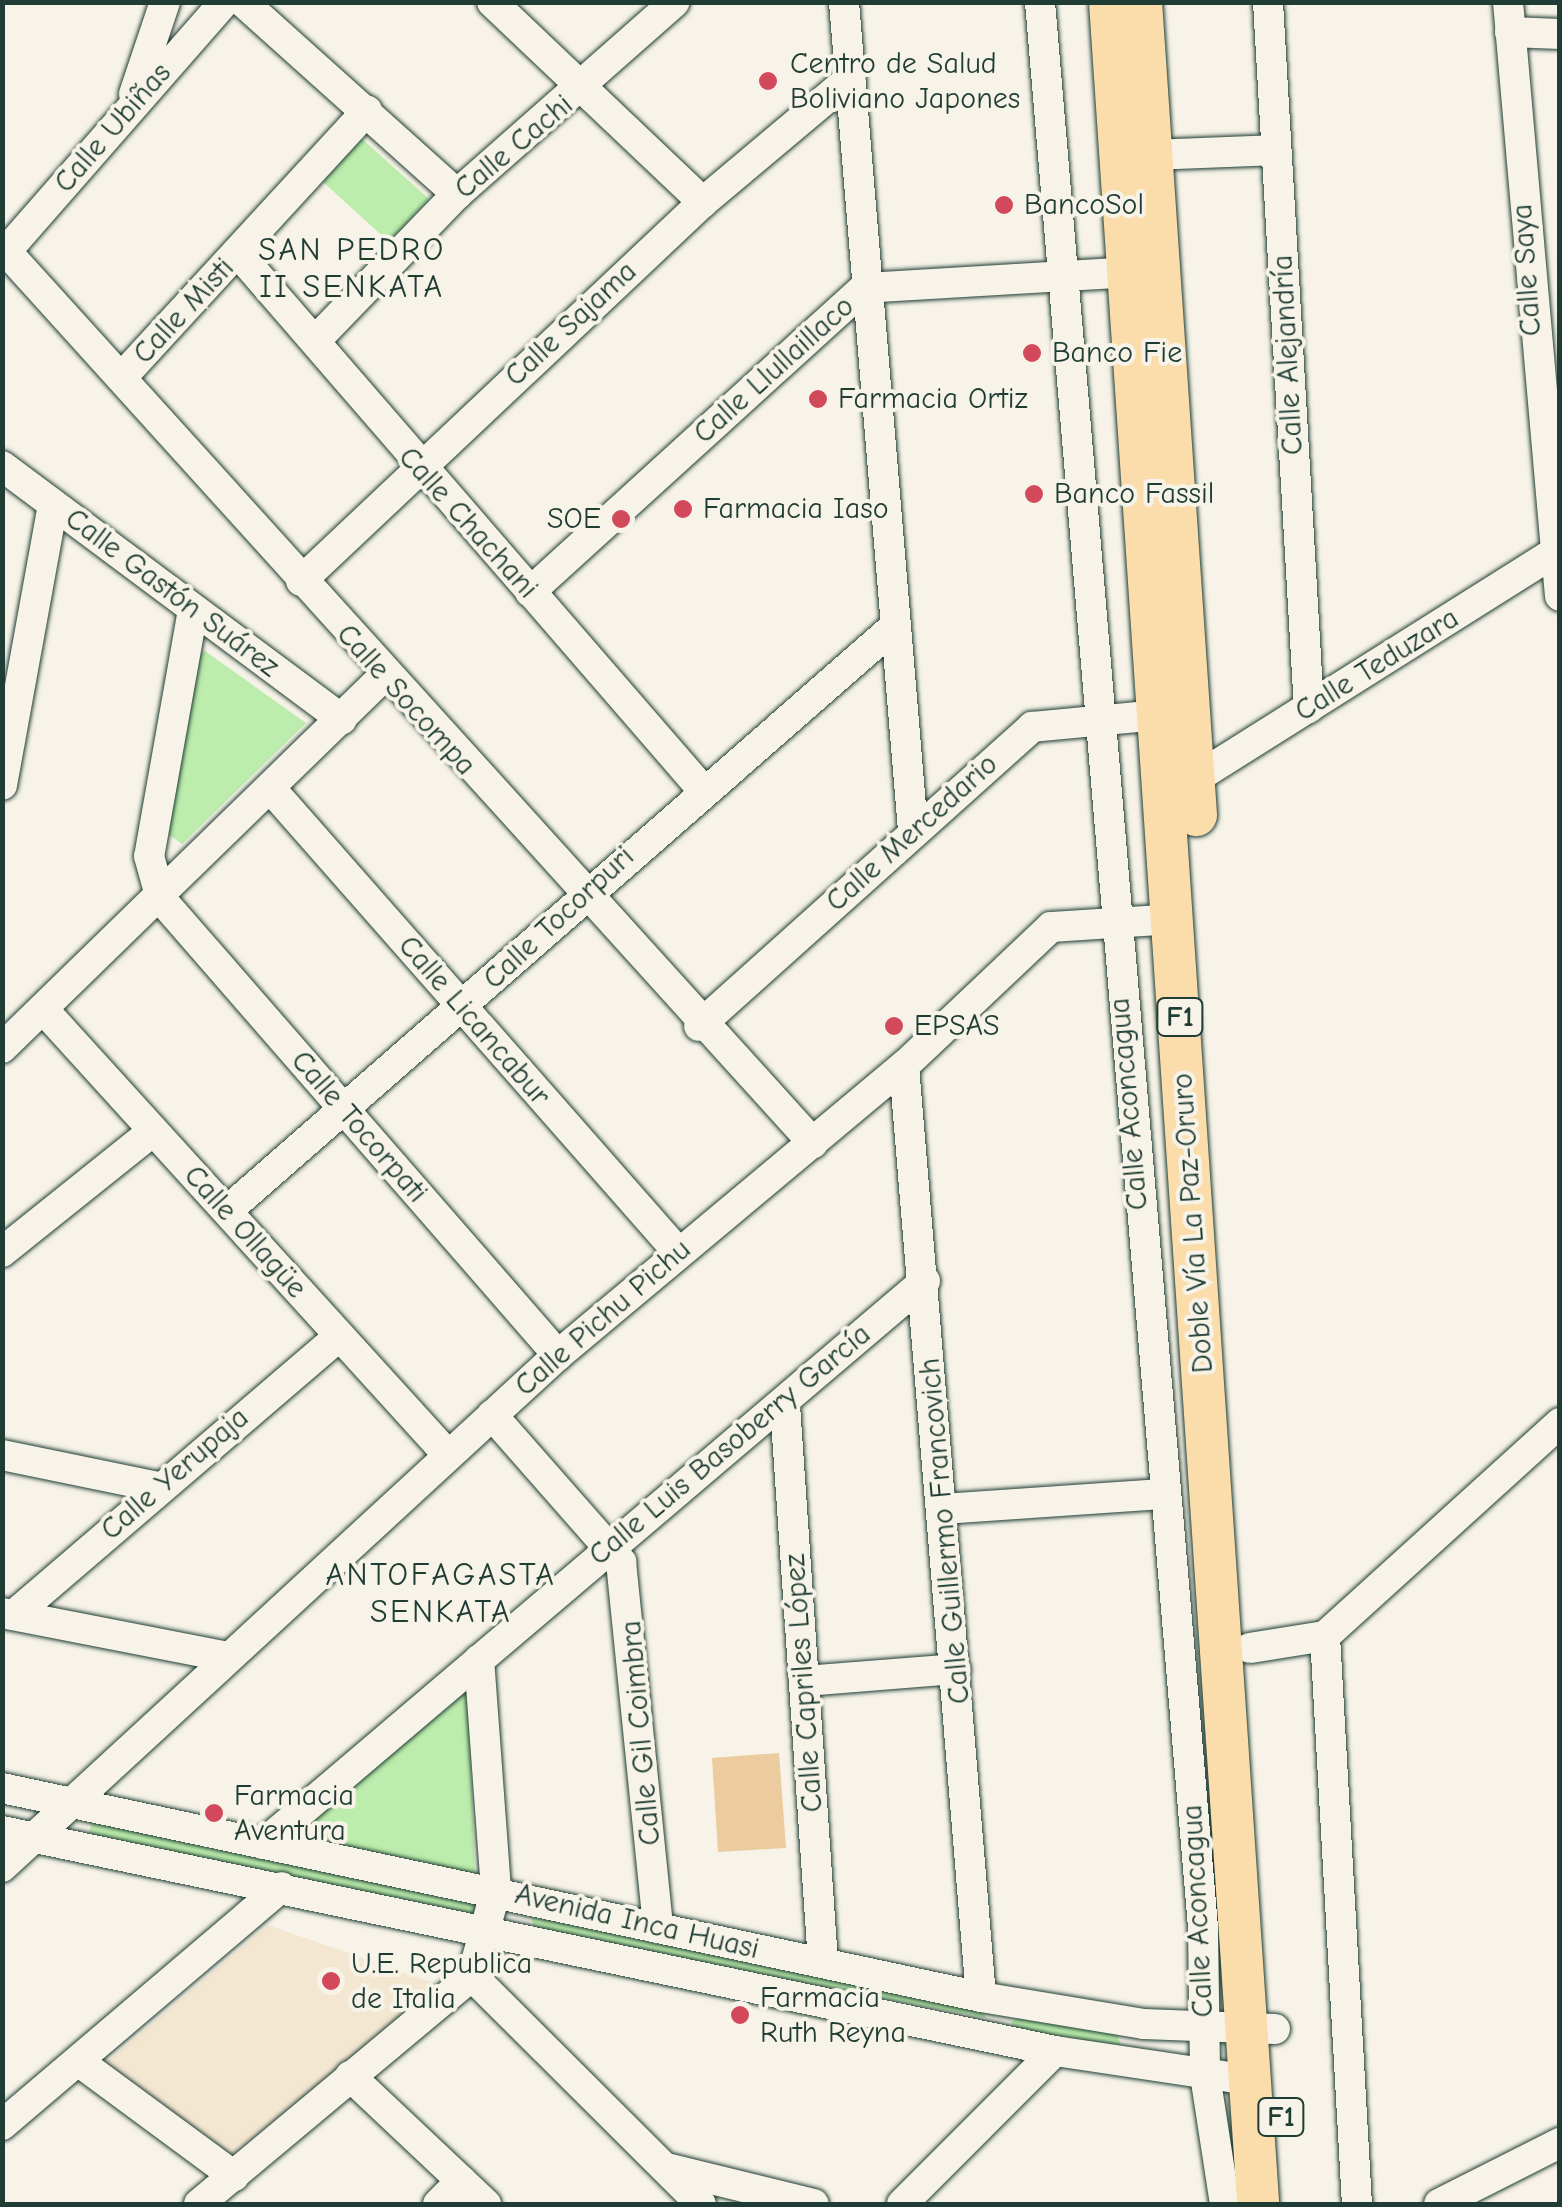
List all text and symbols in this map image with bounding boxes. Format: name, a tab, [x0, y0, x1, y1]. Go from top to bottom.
place label: Centro de Salud Boliviano Japones	[790, 46, 1020, 116]
street label: Calle Ubiñas	[47, 56, 179, 200]
marker: Centro de Salud Boliviano Japones	[755, 68, 781, 94]
street label: Calle Cachi	[448, 87, 580, 207]
place label: BancoSol	[1024, 187, 1144, 223]
marker: BancoSol	[993, 194, 1015, 216]
street label: Calle Saya	[1504, 203, 1550, 337]
district label: SAN PEDRO II SENKATA	[258, 232, 446, 307]
street label: Calle Misti	[126, 250, 242, 372]
street label: Calle Sajama	[498, 254, 644, 394]
street label: Calle Alejandría	[1265, 254, 1311, 456]
street label: Calle Llullaillaco	[686, 289, 862, 451]
place label: Banco Fie	[1052, 335, 1182, 371]
marker: Banco Fie	[1021, 342, 1043, 364]
place label: Farmacia Ortiz	[838, 381, 1028, 417]
marker: Farmacia Ortiz	[807, 388, 829, 410]
street label: Calle Chachani	[391, 440, 545, 606]
place label: Banco Fassil	[1054, 476, 1214, 512]
marker: Banco Fassil	[1023, 483, 1045, 505]
place label: Farmacia Iaso	[703, 491, 889, 527]
marker: Farmacia Iaso	[672, 498, 694, 520]
street label: Calle Gastón Suárez	[58, 501, 286, 685]
place label: SOE	[547, 501, 601, 537]
marker: SOE	[610, 508, 632, 530]
street label: Calle Teduzara	[1288, 600, 1466, 730]
street label: Calle Socompa	[329, 617, 483, 783]
street label: Calle Mercedario	[819, 746, 1005, 920]
street label: Calle Tocorpuri	[476, 839, 642, 997]
street label: Calle Licancabur	[390, 929, 558, 1113]
road number: F1	[1155, 994, 1205, 1040]
street label: Calle Aconcagua	[1102, 996, 1156, 1212]
place label: EPSAS	[914, 1008, 999, 1044]
marker: EPSAS	[883, 1015, 905, 1037]
street label: Calle Tocorpati	[283, 1044, 435, 1210]
street label: Doble Vía La Paz-Oruro	[1165, 1072, 1221, 1374]
street label: Calle Ollagüe	[176, 1158, 314, 1306]
street label: Calle Pichu Pichu	[508, 1232, 698, 1404]
street label: Calle Luis Basoberry García	[582, 1317, 878, 1573]
street label: Calle Guillermo Francovich	[912, 1357, 978, 1705]
street label: Calle Yerupaja	[94, 1400, 256, 1548]
street label: Calle Capriles López	[777, 1553, 831, 1813]
district label: ANTOFAGASTA SENKATA	[326, 1557, 556, 1632]
street label: Calle Gil Coimbra	[613, 1619, 669, 1847]
place label: Farmacia Aventura	[234, 1778, 354, 1848]
marker: Farmacia Aventura	[203, 1802, 225, 1824]
street label: Calle Aconcagua	[1174, 1804, 1222, 2018]
street label: Avenida Inca Huasi	[511, 1876, 763, 1968]
place label: U.E. Republica de Italia	[351, 1946, 532, 2016]
marker: U.E. Republica de Italia	[320, 1970, 342, 1992]
place label: Farmacia Ruth Reyna	[760, 1980, 906, 2050]
marker: Farmacia Ruth Reyna	[729, 2004, 751, 2026]
road number: F1	[1256, 2094, 1306, 2140]

